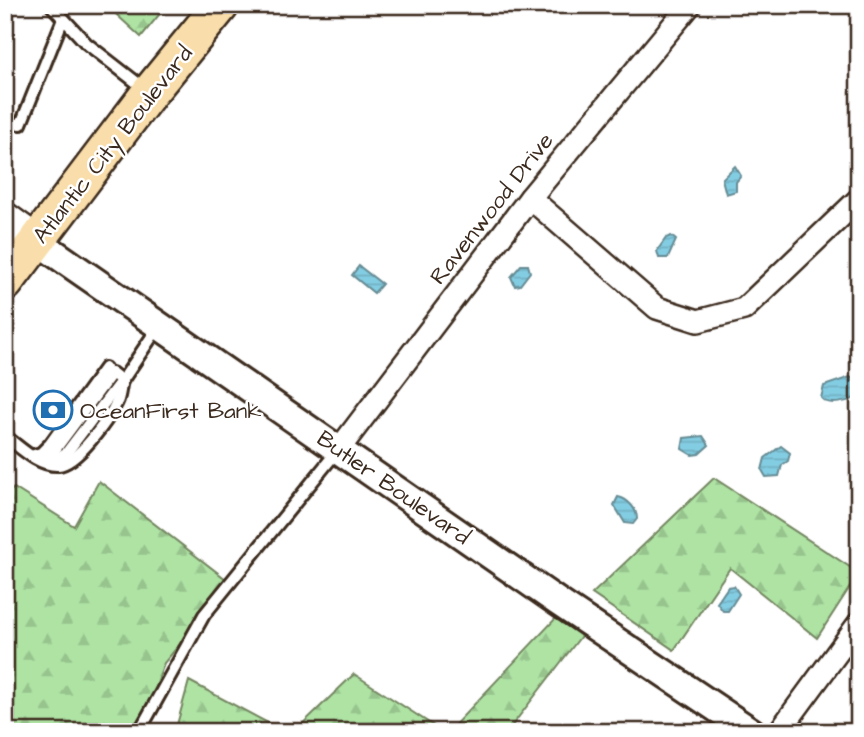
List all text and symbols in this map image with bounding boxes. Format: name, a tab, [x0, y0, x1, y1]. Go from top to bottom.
street label: Atlantic City Boulevard	[25, 39, 201, 251]
street label: Ravenwood Drive	[422, 126, 561, 291]
bank icon: OceanFirst Bank	[32, 389, 74, 431]
place label: OceanFirst Bank	[80, 395, 261, 427]
street label: Butler Boulevard	[310, 423, 477, 553]

